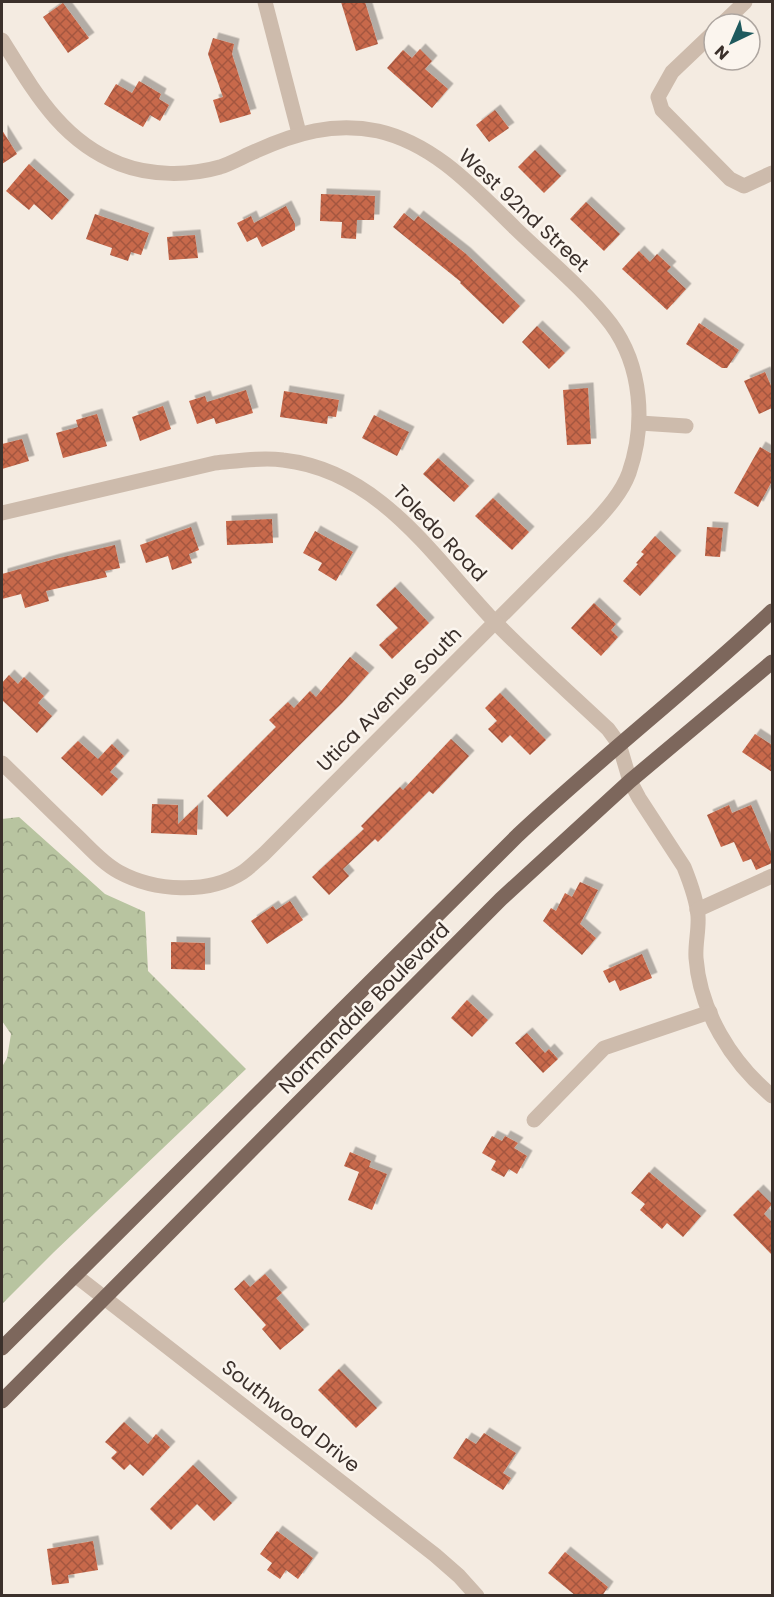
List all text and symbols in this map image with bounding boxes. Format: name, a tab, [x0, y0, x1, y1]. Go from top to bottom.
north arrow	[702, 12, 762, 72]
text: N	[710, 40, 734, 65]
street label: West 92nd Street	[453, 142, 595, 278]
street label: Toledo Road	[387, 478, 493, 588]
street label: Utica Avenue South	[310, 620, 468, 778]
street label: Normandale Boulevard	[272, 916, 456, 1100]
street label: Southwood Drive	[216, 1353, 366, 1479]

